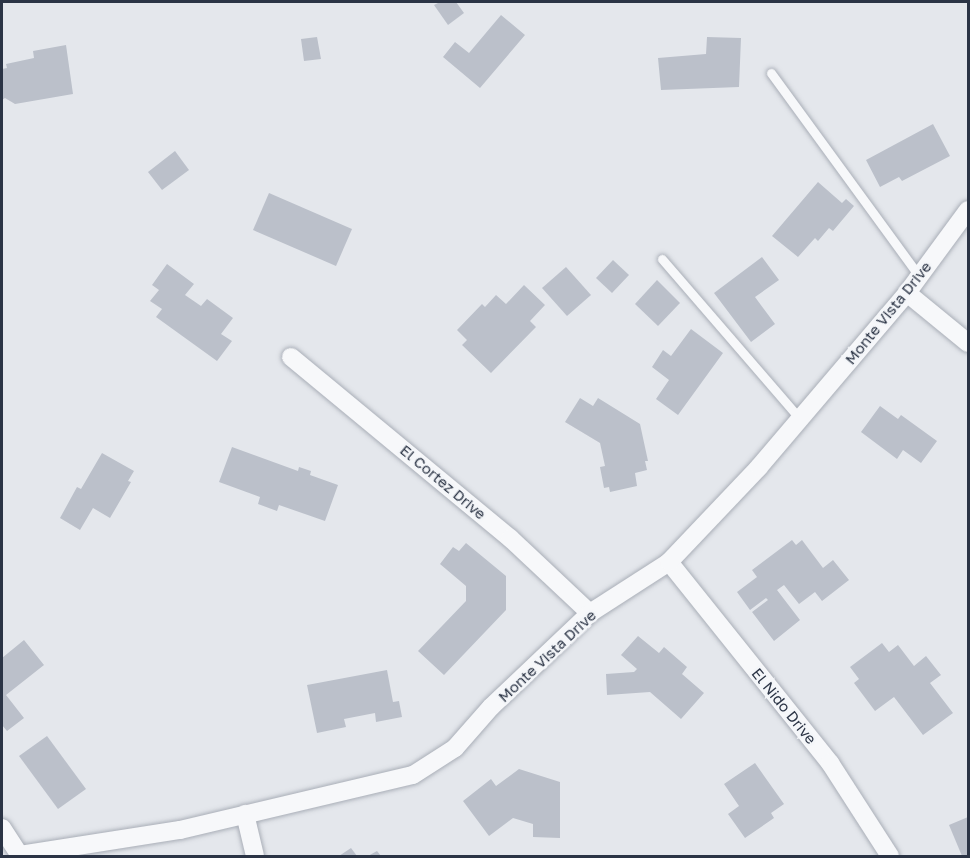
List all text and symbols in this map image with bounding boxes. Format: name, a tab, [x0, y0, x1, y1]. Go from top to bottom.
street label: Monte Vista Drive	[841, 258, 935, 368]
street label: El Cortez Drive	[396, 441, 490, 523]
street label: Monte Vista Drive	[494, 606, 600, 706]
street label: El Nido Drive	[748, 664, 820, 748]

